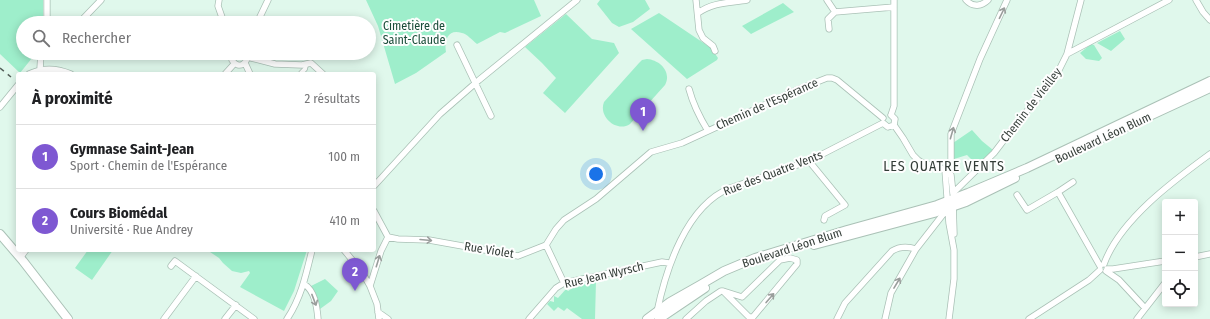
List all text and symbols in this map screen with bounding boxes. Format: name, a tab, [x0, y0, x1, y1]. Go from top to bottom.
one-way arrow	[998, 8, 1006, 20]
search box	[16, 16, 376, 60]
park label: Cimetière de Saint-Claude	[383, 19, 445, 47]
icon: search	[30, 27, 52, 49]
text: Rechercher	[62, 29, 131, 47]
street label: Chemin de Vieilley	[998, 65, 1065, 145]
street label: Chemin de l'Espérance	[714, 75, 820, 133]
text: À proximité	[32, 88, 113, 109]
text: 2 résultats	[305, 91, 360, 106]
pin: 1	[630, 98, 656, 131]
street label: Boulevard Léon Blum	[1053, 110, 1153, 166]
one-way arrow	[949, 127, 956, 140]
text: Gymnase Saint-Jean	[70, 140, 194, 158]
street label: Rue des Quatre Vents	[721, 148, 825, 198]
text: 1	[42, 149, 48, 164]
text: 100 m	[328, 149, 360, 164]
text: Sport · Chemin de l'Espérance	[70, 158, 227, 173]
district label: LES QUATRE VENTS	[883, 158, 1005, 175]
your location	[586, 164, 606, 184]
map controls	[1162, 199, 1198, 307]
button: +	[1162, 199, 1198, 235]
text: Cours Biomédal	[70, 204, 167, 222]
text: 2	[42, 213, 48, 228]
text: 410 m	[330, 213, 360, 228]
text: Université · Rue Andrey	[70, 222, 193, 237]
street label: Boulevard Léon Blum	[740, 225, 844, 271]
button: −	[1162, 235, 1198, 271]
one-way arrow	[419, 237, 432, 244]
street label: Rue Violet	[463, 239, 515, 261]
one-way arrow	[375, 255, 382, 268]
pin: 2	[342, 258, 368, 291]
street label: Rue Jean Wyrsch	[563, 259, 645, 291]
button: locate	[1162, 271, 1198, 307]
one-way arrow	[894, 277, 902, 289]
one-way arrow	[765, 292, 774, 303]
one-way arrow	[310, 294, 318, 306]

